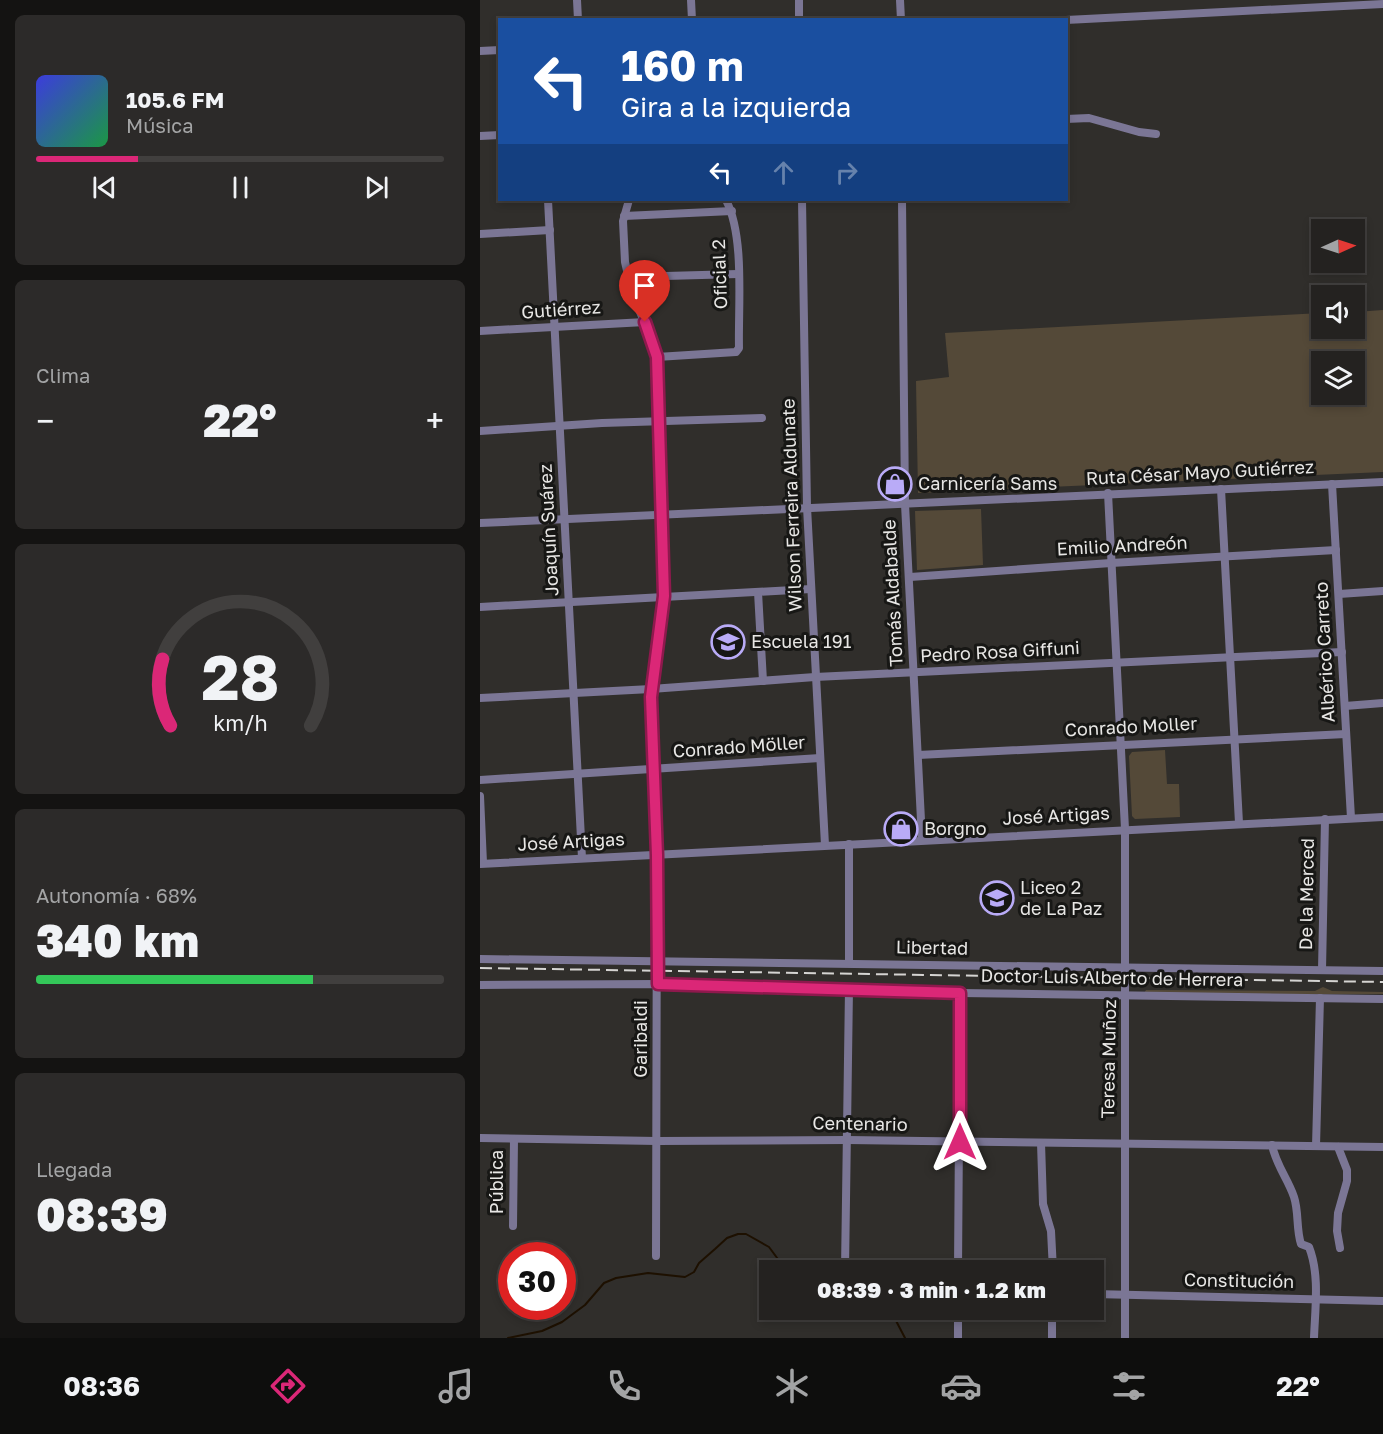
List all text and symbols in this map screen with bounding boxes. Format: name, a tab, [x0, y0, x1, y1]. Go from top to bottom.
text: 160 m	[621, 40, 744, 90]
icon: left	[522, 42, 600, 120]
text: 105.6 FM	[126, 86, 224, 113]
text: Gira a la izquierda	[621, 91, 851, 123]
text: Música	[126, 113, 193, 137]
icon: left	[704, 156, 737, 189]
icon: ahead	[767, 156, 800, 189]
icon: right	[830, 156, 863, 189]
icon: previous	[88, 171, 121, 204]
icon: pause	[224, 171, 257, 204]
icon: next	[360, 171, 393, 204]
north arrow	[1311, 219, 1365, 273]
map controls	[1311, 219, 1365, 405]
street label: Oficial 2	[707, 239, 731, 310]
pin	[619, 260, 670, 322]
icon: arrive	[628, 269, 661, 302]
button: sound	[1311, 285, 1365, 339]
street label: Gutiérrez	[520, 295, 601, 323]
button: layers	[1311, 351, 1365, 405]
text: Clima	[36, 363, 90, 387]
text: 22°	[203, 393, 277, 447]
street label: Wilson Ferreira Aldunate	[776, 398, 806, 612]
text: −	[36, 401, 54, 440]
text: +	[426, 401, 444, 440]
street label: Ruta César Mayo Gutiérrez	[1085, 455, 1315, 489]
street label: Joaquín Suárez	[534, 463, 562, 597]
shop icon: Carnicería Sams	[877, 466, 913, 502]
place label: Carnicería Sams	[918, 472, 1057, 494]
street label: Tomás Aldabalde	[877, 519, 907, 667]
street label: Emilio Andreón	[1056, 531, 1188, 559]
street label: Albérico Carreto	[1309, 581, 1339, 723]
school or university icon: Escuela 191	[710, 624, 746, 660]
place label: Escuela 191	[751, 630, 852, 652]
street label: Pedro Rosa Giffuni	[920, 636, 1080, 666]
text: 28	[201, 639, 279, 714]
text: km/h	[213, 710, 267, 736]
street label: Conrado Moller	[1064, 712, 1198, 740]
street label: Conrado Möller	[672, 730, 806, 762]
street label: José Artigas	[1002, 801, 1110, 829]
shop icon: Borgno	[883, 811, 919, 847]
place label: Borgno	[924, 817, 987, 839]
street label: José Artigas	[517, 827, 625, 855]
street label: De la Merced	[1294, 838, 1318, 950]
place label: Liceo 2 de La Paz	[1020, 876, 1102, 919]
school or university icon: Liceo 2 de La Paz	[979, 880, 1015, 916]
text: Autonomía · 68%	[36, 883, 197, 907]
text: 340 km	[36, 913, 199, 967]
street label: Libertad	[896, 935, 968, 959]
street label: Doctor Luis Alberto de Herrera	[981, 964, 1244, 990]
street label: Teresa Muñoz	[1096, 999, 1120, 1119]
street label: Garibaldi	[629, 1000, 651, 1078]
position arrow	[928, 1110, 992, 1174]
street label: Centenario	[812, 1111, 908, 1135]
street label: Pública	[485, 1150, 507, 1214]
text: Llegada	[36, 1157, 112, 1181]
text: 08:39	[36, 1187, 168, 1241]
speed limit sign: 30	[498, 1242, 576, 1320]
street label: Constitución	[1184, 1268, 1294, 1292]
text: 08:39 · 3 min · 1.2 km	[817, 1276, 1046, 1303]
icon: directions	[267, 1365, 309, 1407]
icon: music	[435, 1365, 477, 1407]
icon: phone	[603, 1365, 645, 1407]
icon: climate	[771, 1365, 813, 1407]
icon: car	[940, 1365, 982, 1407]
icon: filters	[1108, 1365, 1150, 1407]
text: 08:36	[63, 1370, 140, 1402]
text: 22°	[1276, 1370, 1320, 1402]

